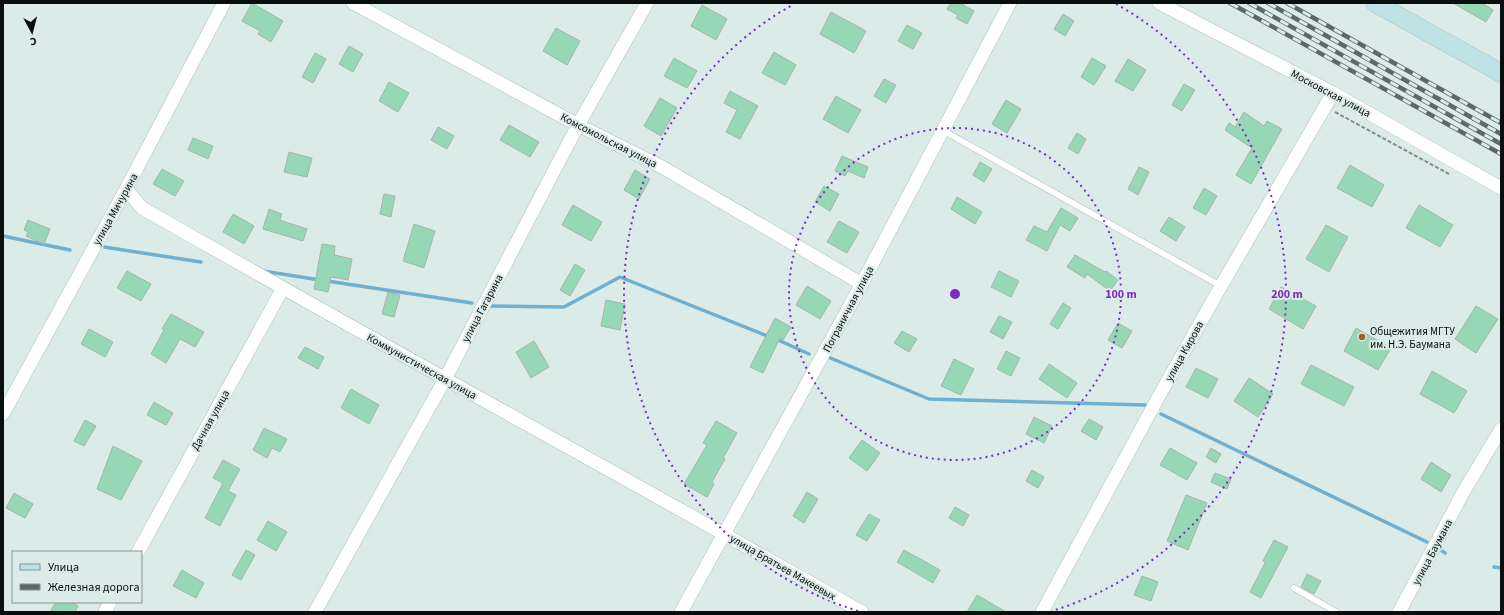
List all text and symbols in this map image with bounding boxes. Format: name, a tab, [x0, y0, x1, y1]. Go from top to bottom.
north arrow	[12, 12, 52, 52]
text: С	[28, 34, 37, 49]
street label: Московская улица	[1288, 66, 1373, 121]
street label: Комсомольская улица	[558, 110, 660, 171]
street label: улица Мичурина	[89, 171, 141, 248]
street label: Пограничная улица	[819, 264, 877, 355]
street label: улица Гагарина	[458, 272, 507, 345]
text: 100 m	[1105, 286, 1137, 303]
text: 200 m	[1271, 286, 1303, 303]
centre of rings	[948, 287, 962, 301]
street label: улица Кирова	[1162, 318, 1207, 384]
place label: Общежития МГТУ им. Н.Э. Баумана	[1370, 324, 1455, 352]
street label: Коммунистическая улица	[364, 330, 479, 403]
marker: Общежития МГТУ им. Н.Э. Баумана	[1357, 332, 1367, 342]
street label: Дачная улица	[188, 387, 233, 453]
street label: улица Баумана	[1409, 517, 1456, 588]
street label: улица Братьев Макеевых	[727, 531, 839, 604]
legend	[12, 551, 142, 603]
text: Улица	[48, 559, 79, 576]
text: Железная дорога	[48, 579, 140, 596]

